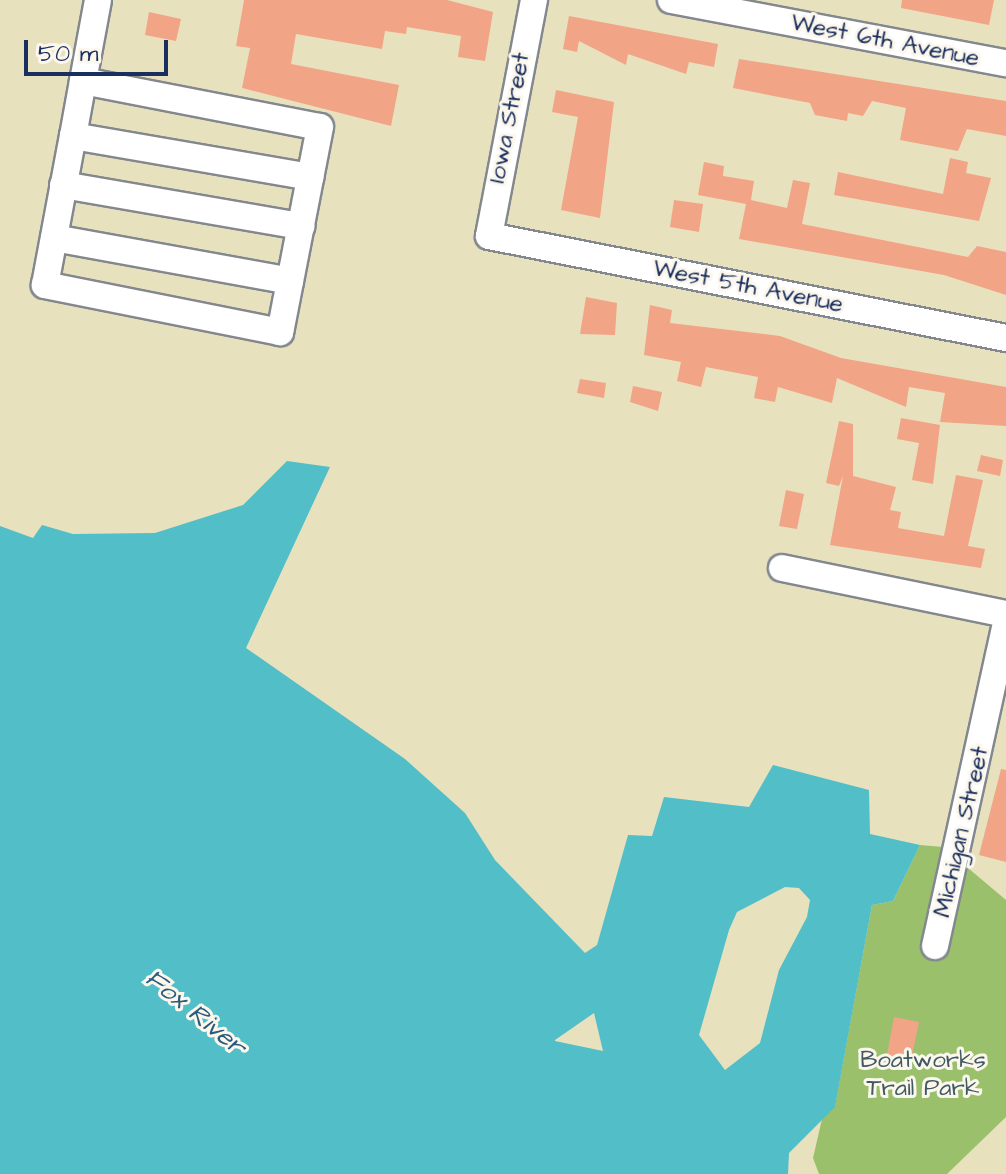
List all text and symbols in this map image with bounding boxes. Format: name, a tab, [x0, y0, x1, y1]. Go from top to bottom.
street label: West 6th Avenue	[788, 9, 982, 73]
scale bar	[28, 24, 172, 74]
text: 50 m	[38, 37, 98, 71]
street label: Iowa Street	[483, 50, 537, 186]
street label: West 5th Avenue	[650, 254, 846, 320]
street label: Michigan Street	[928, 744, 996, 920]
water label: Fox River	[139, 963, 251, 1063]
park label: Boatworks Trail Park	[860, 1047, 986, 1103]

